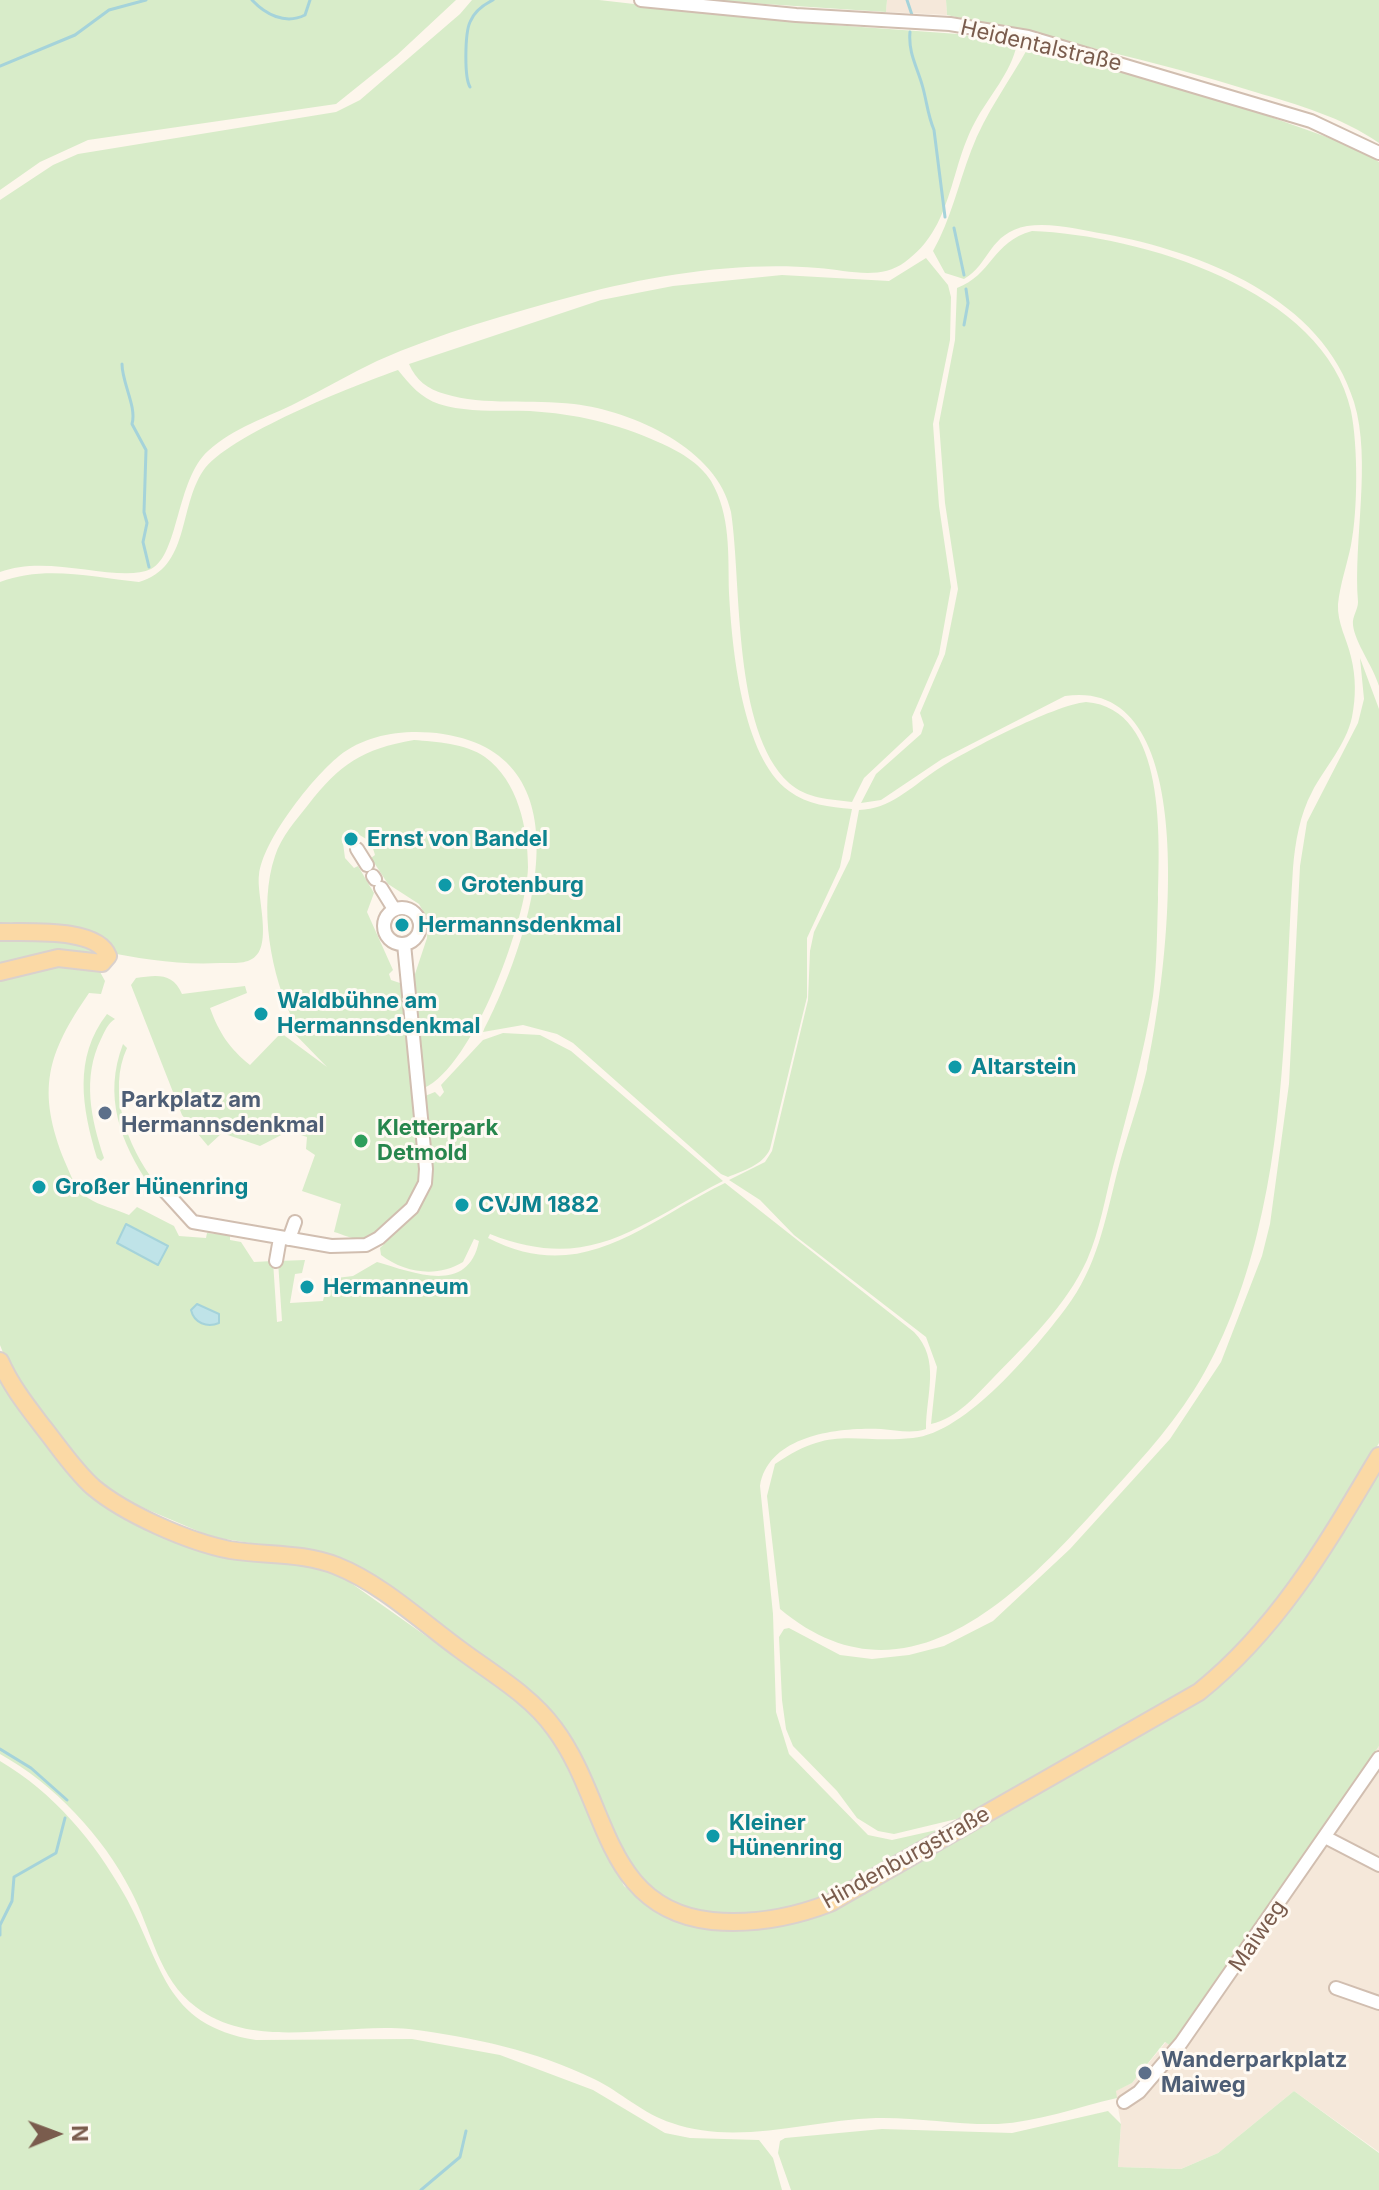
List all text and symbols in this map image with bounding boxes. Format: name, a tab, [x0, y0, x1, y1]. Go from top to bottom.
street label: Heidentalstraße	[958, 15, 1124, 77]
place label: Ernst von Bandel	[367, 826, 548, 852]
marker: Ernst von Bandel	[342, 830, 360, 848]
place label: Grotenburg	[461, 872, 584, 898]
marker: Grotenburg	[436, 876, 454, 894]
place label: Hermannsdenkmal	[418, 912, 621, 938]
marker: Hermannsdenkmal	[393, 916, 411, 934]
place label: Waldbühne am Hermannsdenkmal	[277, 988, 480, 1040]
marker: Waldbühne am Hermannsdenkmal	[252, 1005, 270, 1023]
place label: Altarstein	[971, 1054, 1077, 1080]
marker: Altarstein	[946, 1058, 964, 1076]
place label: Parkplatz am Hermannsdenkmal	[121, 1087, 324, 1138]
marker: Parkplatz am Hermannsdenkmal	[96, 1104, 114, 1122]
place label: Kletterpark Detmold	[377, 1115, 498, 1166]
marker: Kletterpark Detmold	[352, 1132, 370, 1150]
place label: Großer Hünenring	[55, 1174, 248, 1200]
marker: Großer Hünenring	[30, 1178, 48, 1196]
place label: CVJM 1882	[478, 1192, 599, 1218]
marker: CVJM 1882	[453, 1196, 471, 1214]
place label: Hermanneum	[323, 1274, 469, 1300]
marker: Hermanneum	[298, 1278, 316, 1296]
street label: Hindenburgstraße	[818, 1801, 994, 1915]
place label: Kleiner Hünenring	[729, 1810, 842, 1862]
marker: Kleiner Hünenring	[704, 1827, 722, 1845]
street label: Maiweg	[1224, 1895, 1292, 1977]
place label: Wanderparkplatz Maiweg	[1161, 2047, 1347, 2098]
marker: Wanderparkplatz Maiweg	[1136, 2064, 1154, 2082]
north arrow	[16, 2094, 96, 2174]
text: N	[67, 2125, 93, 2142]

